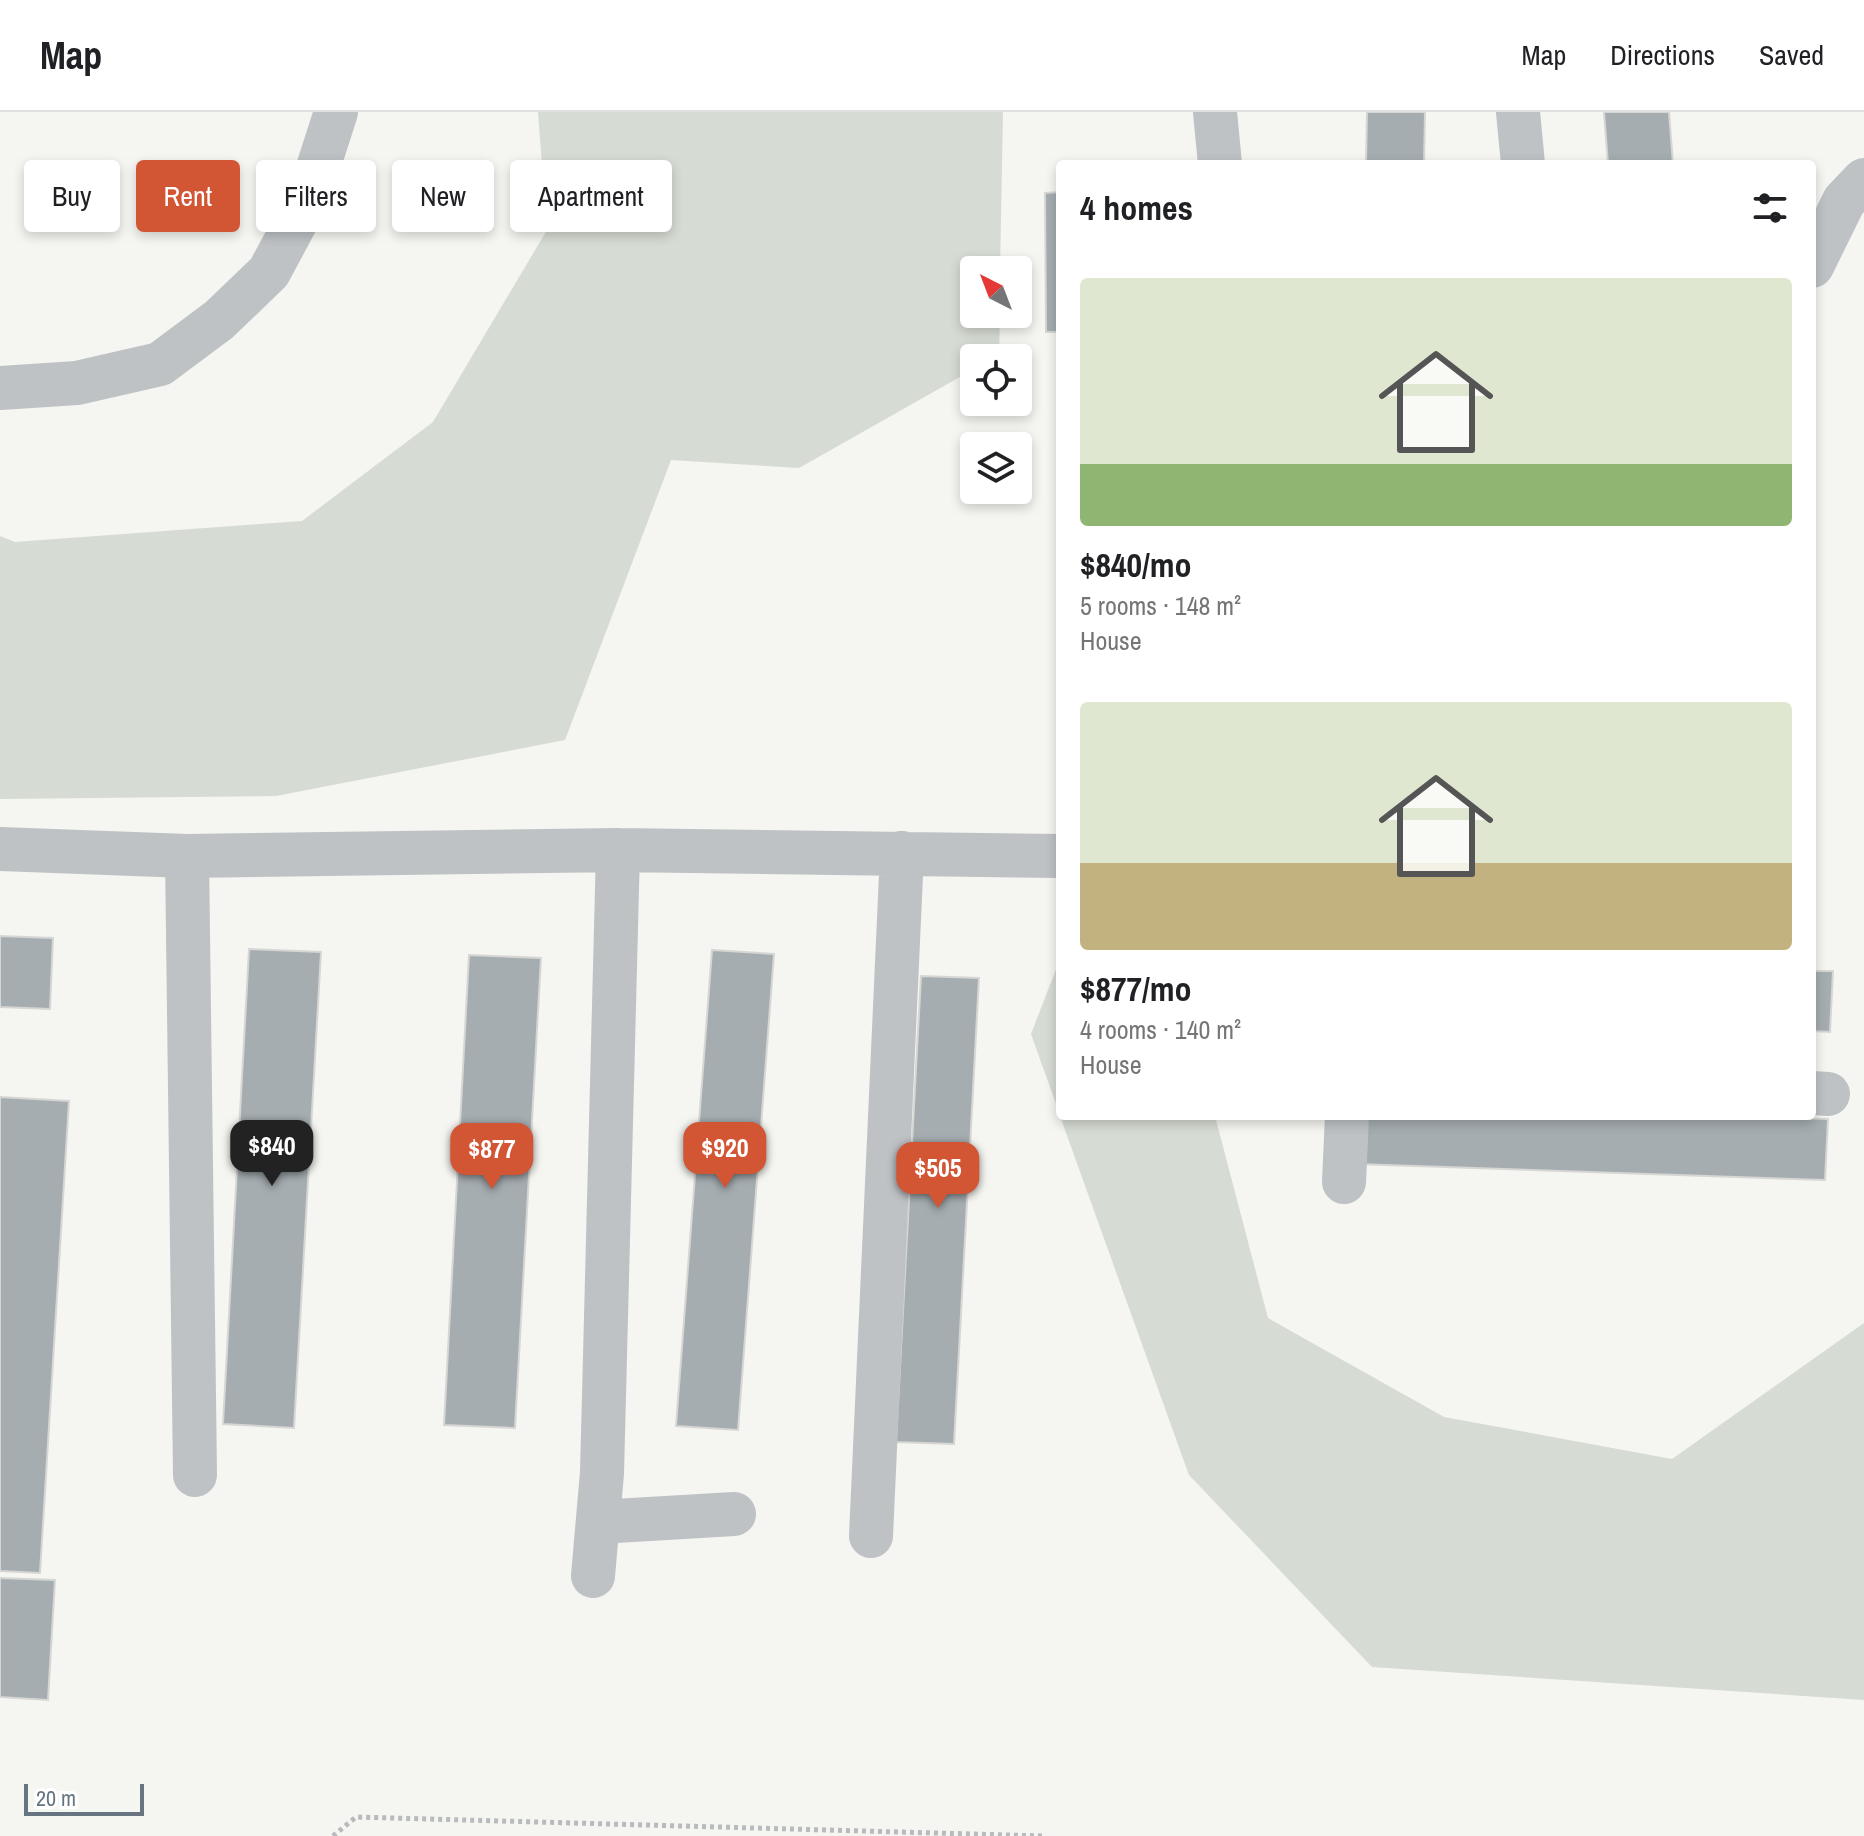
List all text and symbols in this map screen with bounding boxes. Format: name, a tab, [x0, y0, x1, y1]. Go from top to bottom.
text: Map	[40, 30, 102, 81]
text: Map	[1522, 36, 1566, 74]
text: Directions	[1610, 36, 1715, 74]
text: Saved	[1759, 36, 1824, 74]
chip: Buy	[24, 160, 120, 232]
chip: Rent	[136, 160, 240, 232]
chip: Filters	[256, 160, 376, 232]
chip: New	[392, 160, 494, 232]
chip: Apartment	[510, 160, 672, 232]
text: 4 homes	[1080, 185, 1193, 231]
icon: filters	[1748, 186, 1792, 230]
north arrow	[960, 256, 1032, 328]
map controls	[960, 256, 1032, 504]
icon: home	[1364, 330, 1508, 474]
button: locate	[960, 344, 1032, 416]
button: layers	[960, 432, 1032, 504]
text: $840/mo	[1080, 542, 1192, 588]
text: 5 rooms · 148 m²	[1080, 588, 1241, 623]
text: House	[1080, 623, 1142, 658]
icon: home	[1364, 754, 1508, 898]
text: $877/mo	[1080, 966, 1192, 1012]
text: 4 rooms · 140 m²	[1080, 1012, 1241, 1047]
text: House	[1080, 1047, 1142, 1082]
pin: $840	[225, 1120, 319, 1188]
pin: $920	[678, 1122, 772, 1190]
pin: $877	[445, 1123, 539, 1191]
text: $840	[248, 1128, 296, 1163]
text: $920	[701, 1130, 749, 1165]
text: $877	[468, 1131, 516, 1166]
pin: $505	[891, 1142, 985, 1210]
text: $505	[914, 1150, 962, 1185]
scale bar	[24, 1780, 144, 1816]
text: 20 m	[36, 1783, 76, 1813]

